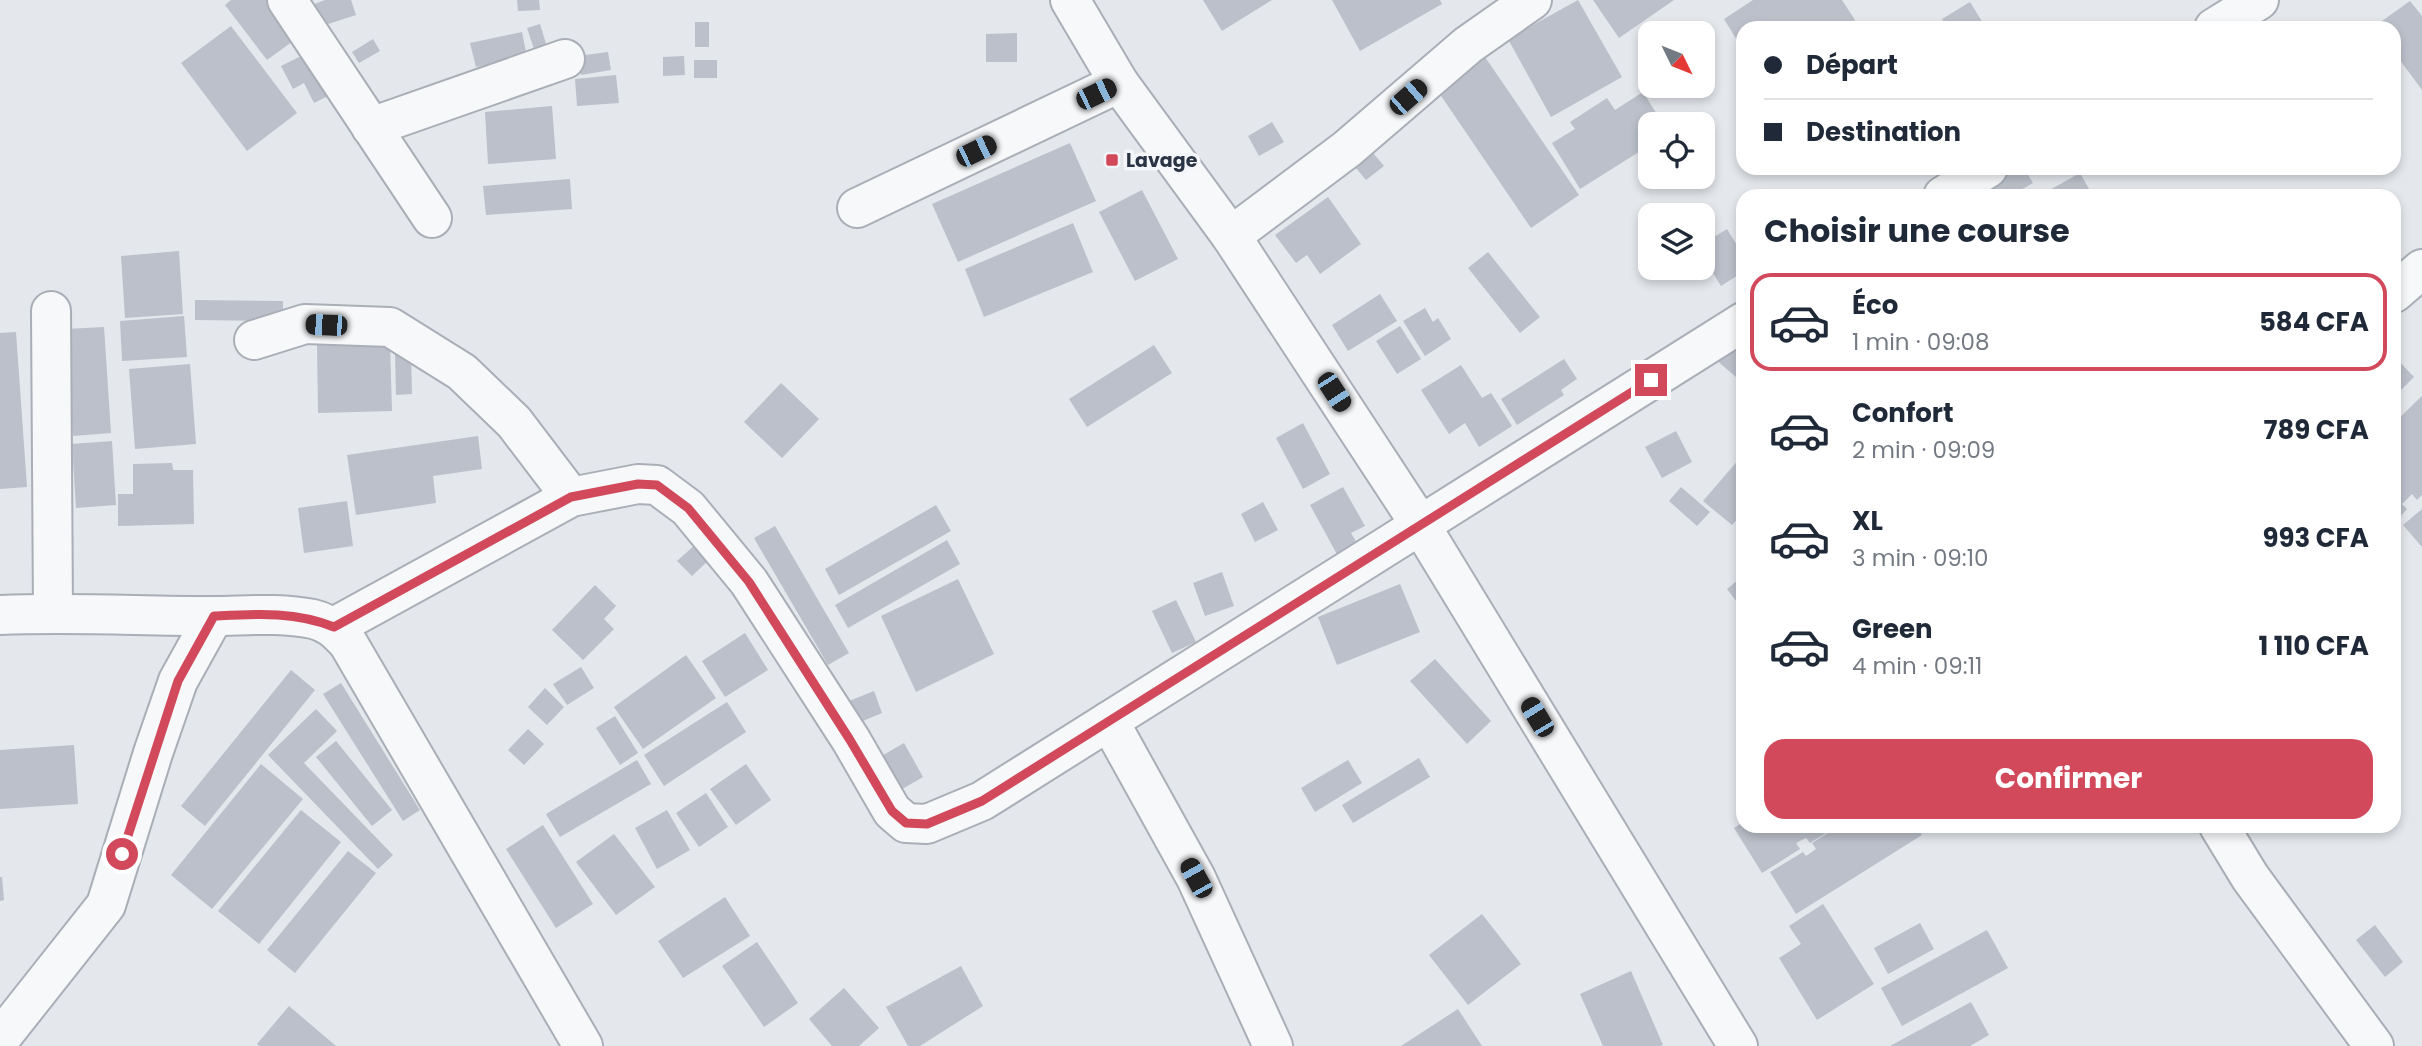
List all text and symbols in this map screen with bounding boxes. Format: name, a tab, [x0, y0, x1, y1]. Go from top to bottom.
north arrow	[1638, 21, 1715, 98]
map controls	[1638, 21, 1715, 280]
text: Départ	[1806, 47, 1898, 83]
car	[1073, 75, 1120, 113]
car	[1386, 75, 1431, 119]
button: locate	[1638, 112, 1715, 189]
text: Destination	[1806, 114, 1961, 150]
car	[953, 132, 1000, 170]
place label: Lavage	[1126, 147, 1198, 174]
marker: Lavage	[1104, 152, 1120, 168]
button: layers	[1638, 203, 1715, 280]
text: Choisir une course	[1764, 208, 2070, 253]
text: Éco	[1852, 287, 1898, 323]
icon: car	[1768, 291, 1831, 354]
text: 584 CFA	[2259, 304, 2369, 340]
car	[305, 314, 348, 336]
text: 1 min · 09:08	[1852, 326, 1990, 358]
route end	[1635, 364, 1667, 396]
car	[1314, 369, 1355, 415]
text: Confort	[1852, 395, 1954, 431]
icon: car	[1768, 399, 1831, 462]
text: 789 CFA	[2264, 412, 2369, 448]
text: 2 min · 09:09	[1852, 434, 1995, 466]
text: XL	[1852, 503, 1883, 539]
icon: car	[1768, 507, 1831, 570]
text: 993 CFA	[2263, 520, 2369, 556]
text: 3 min · 09:10	[1852, 542, 1989, 574]
text: Green	[1852, 611, 1933, 647]
icon: car	[1768, 615, 1831, 678]
text: 1 110 CFA	[2258, 628, 2369, 664]
text: 4 min · 09:11	[1852, 650, 1982, 682]
car	[1518, 694, 1557, 740]
button: Confirmer	[1764, 739, 2373, 819]
route start	[106, 838, 138, 870]
car	[1177, 855, 1216, 901]

